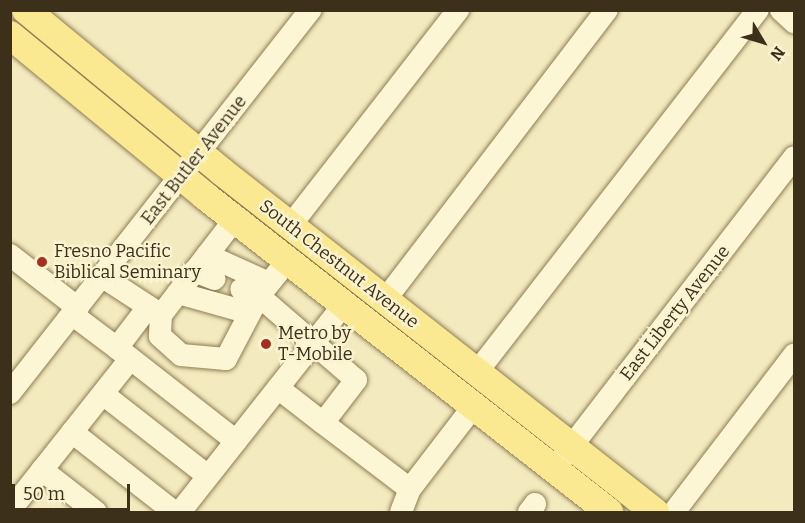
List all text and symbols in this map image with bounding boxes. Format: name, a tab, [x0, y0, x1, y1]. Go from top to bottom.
north arrow	[733, 12, 793, 72]
text: N	[766, 43, 789, 64]
street label: East Butler Avenue	[137, 91, 251, 229]
street label: South Chestnut Avenue	[255, 195, 423, 333]
place label: Fresno Pacific Biblical Seminary	[54, 241, 201, 284]
street label: East Liberty Avenue	[616, 241, 734, 385]
marker: Fresno Pacific Biblical Seminary	[35, 255, 49, 269]
place label: Metro by T-Mobile	[278, 323, 353, 366]
marker: Metro by T-Mobile	[259, 337, 273, 351]
scale bar	[15, 472, 134, 510]
text: 50 m	[23, 483, 65, 505]

